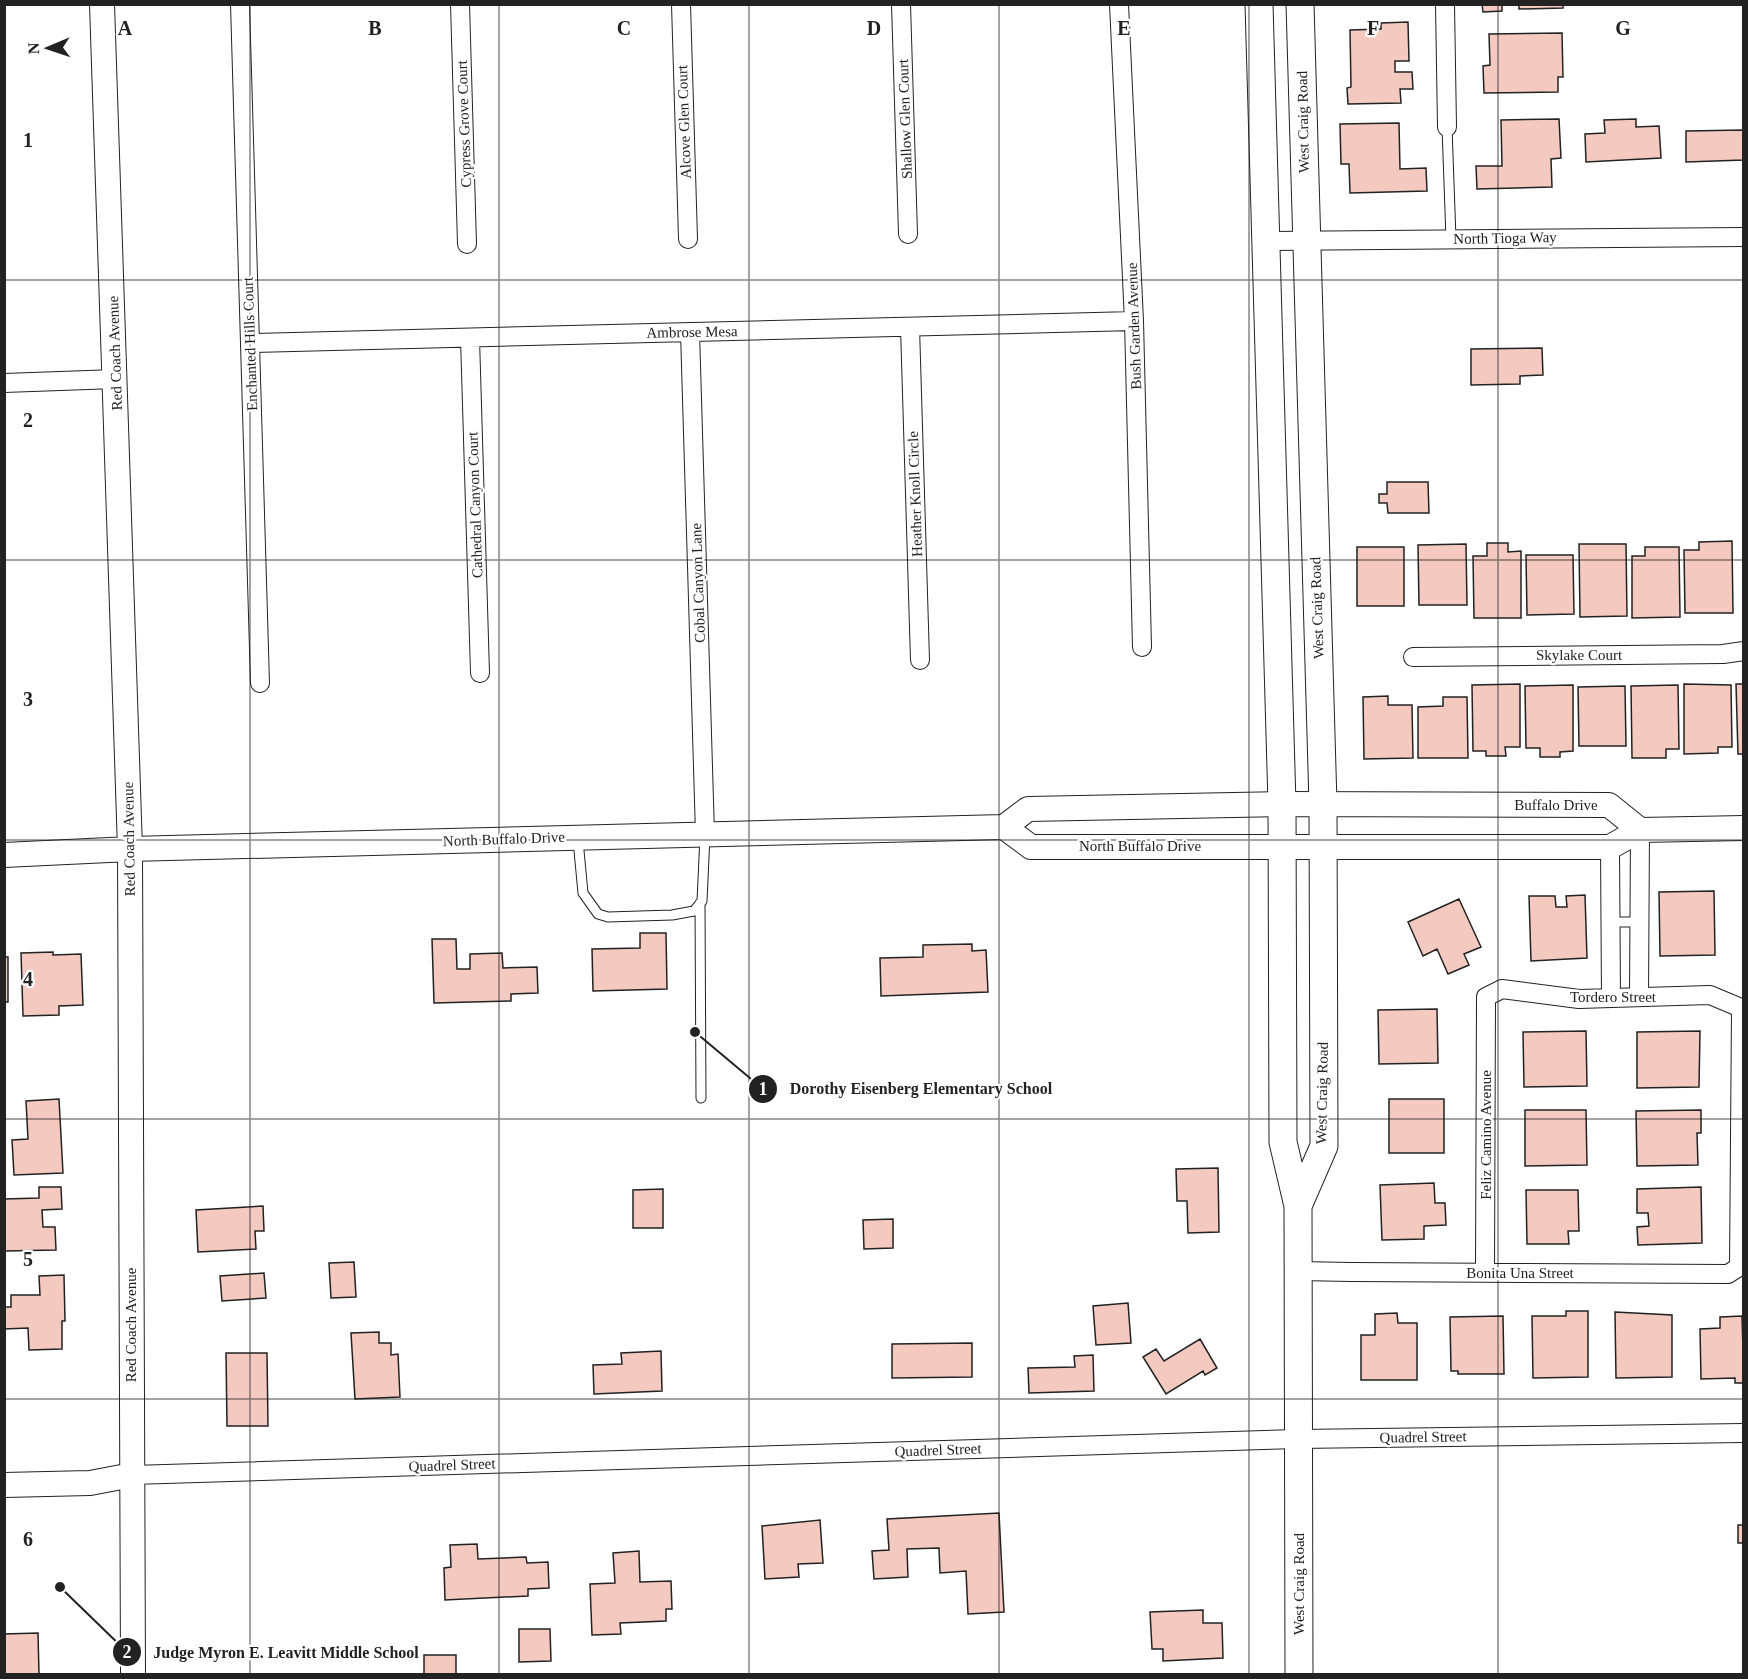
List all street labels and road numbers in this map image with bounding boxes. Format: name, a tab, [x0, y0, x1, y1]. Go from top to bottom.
street label: Shallow Glen Court	[895, 58, 915, 179]
street label: Cypress Grove Court	[454, 59, 474, 188]
street label: Alcove Glen Court	[674, 64, 694, 179]
street label: West Craig Road	[1294, 70, 1312, 173]
street label: North Tioga Way	[1453, 229, 1557, 247]
street label: Bush Garden Avenue	[1124, 262, 1144, 390]
street label: Enchanted Hills Court	[240, 276, 260, 411]
street label: Red Coach Avenue	[105, 295, 125, 411]
street label: Ambrose Mesa	[646, 323, 738, 341]
street label: Cathedral Canyon Court	[464, 431, 486, 579]
street label: Heather Knoll Circle	[905, 431, 925, 557]
street label: Cobal Canyon Lane	[688, 522, 708, 643]
street label: West Craig Road	[1307, 556, 1327, 659]
street label: Skylake Court	[1536, 647, 1623, 663]
street label: Red Coach Avenue	[120, 781, 138, 896]
street label: Buffalo Drive	[1514, 797, 1598, 813]
street label: North Buffalo Drive	[443, 829, 566, 849]
street label: North Buffalo Drive	[1079, 838, 1201, 854]
street label: Tordero Street	[1570, 989, 1657, 1005]
street label: West Craig Road	[1313, 1041, 1331, 1144]
street label: Feliz Camino Avenue	[1478, 1070, 1494, 1200]
street label: Bonita Una Street	[1466, 1265, 1575, 1281]
street label: Red Coach Avenue	[123, 1267, 139, 1382]
street label: Quadrel Street	[1379, 1428, 1467, 1446]
street label: Quadrel Street	[894, 1440, 983, 1460]
street label: Quadrel Street	[408, 1455, 497, 1475]
street label: West Craig Road	[1291, 1532, 1307, 1635]

